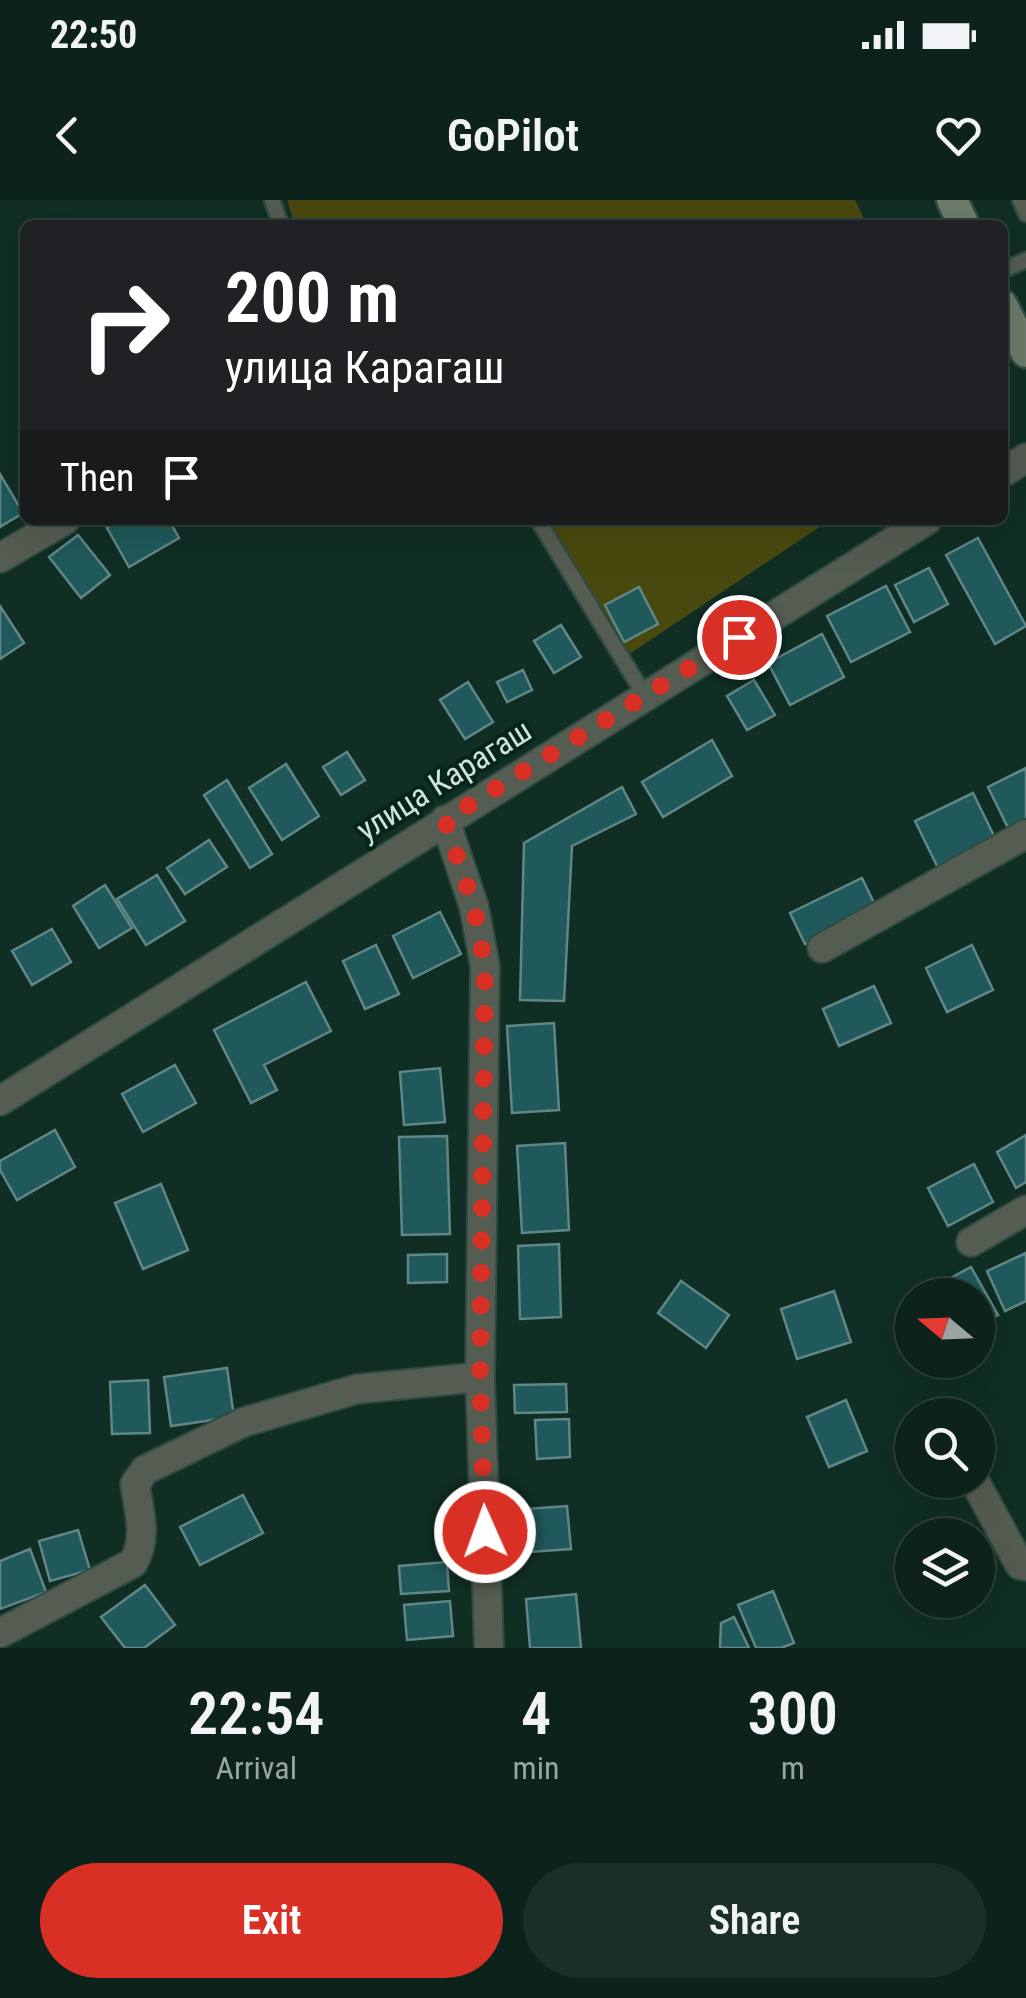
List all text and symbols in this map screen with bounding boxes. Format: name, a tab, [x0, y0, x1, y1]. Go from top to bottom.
text: 22:50	[50, 13, 137, 57]
icon: back	[40, 108, 95, 163]
icon: heart	[931, 108, 986, 163]
text: GoPilot	[447, 109, 579, 162]
text: 200 m	[225, 257, 399, 339]
icon: right	[60, 260, 190, 390]
text: улица Карагаш	[225, 341, 505, 394]
icon: arrive	[154, 450, 209, 505]
text: Then	[60, 456, 134, 500]
pin	[697, 595, 782, 680]
icon: arrive	[712, 610, 767, 665]
street label: улица Карагаш	[350, 711, 538, 849]
north arrow	[895, 1278, 995, 1378]
map controls	[895, 1278, 995, 1618]
button: search	[895, 1398, 995, 1498]
position arrow	[433, 1480, 537, 1584]
button: layers	[895, 1518, 995, 1618]
text: 22:54	[188, 1678, 325, 1749]
text: 4	[521, 1678, 551, 1749]
text: 300	[747, 1678, 838, 1749]
text: Arrival	[216, 1749, 297, 1787]
text: min	[513, 1749, 559, 1787]
text: m	[781, 1749, 805, 1787]
button: Exit	[40, 1863, 503, 1978]
button: Share	[523, 1863, 986, 1978]

